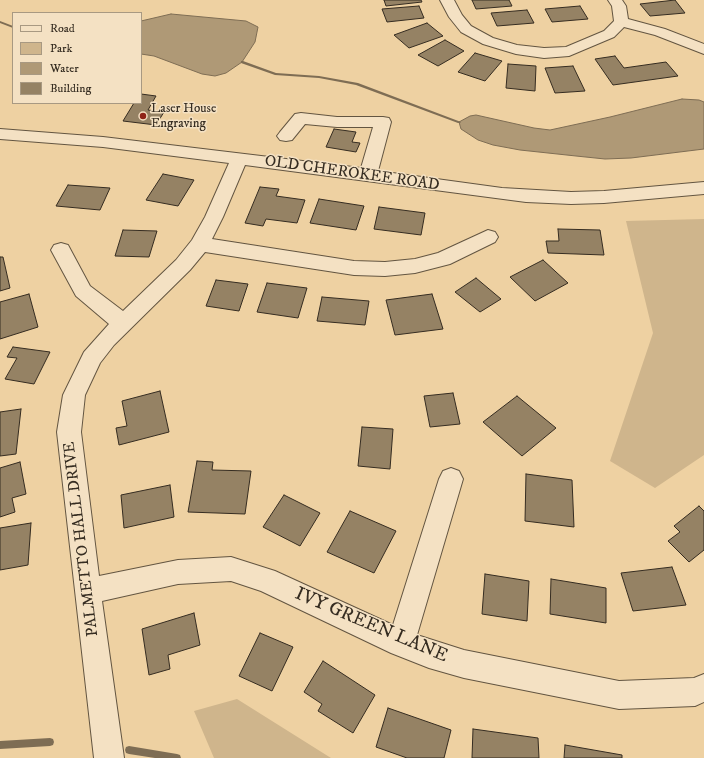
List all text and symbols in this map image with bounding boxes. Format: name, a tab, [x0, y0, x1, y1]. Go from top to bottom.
legend	[12, 12, 142, 104]
text: Road	[50, 21, 75, 36]
text: Park	[50, 41, 72, 56]
text: Water	[50, 61, 79, 76]
text: Building	[50, 81, 91, 96]
place label: Laser House Engraving	[151, 101, 216, 132]
marker: Laser House Engraving	[138, 111, 148, 121]
street label: OLD CHEROKEE ROAD	[263, 152, 441, 196]
street label: PALMETTO HALL DRIVE	[61, 440, 103, 638]
street label: IVY GREEN LANE	[291, 583, 451, 669]

